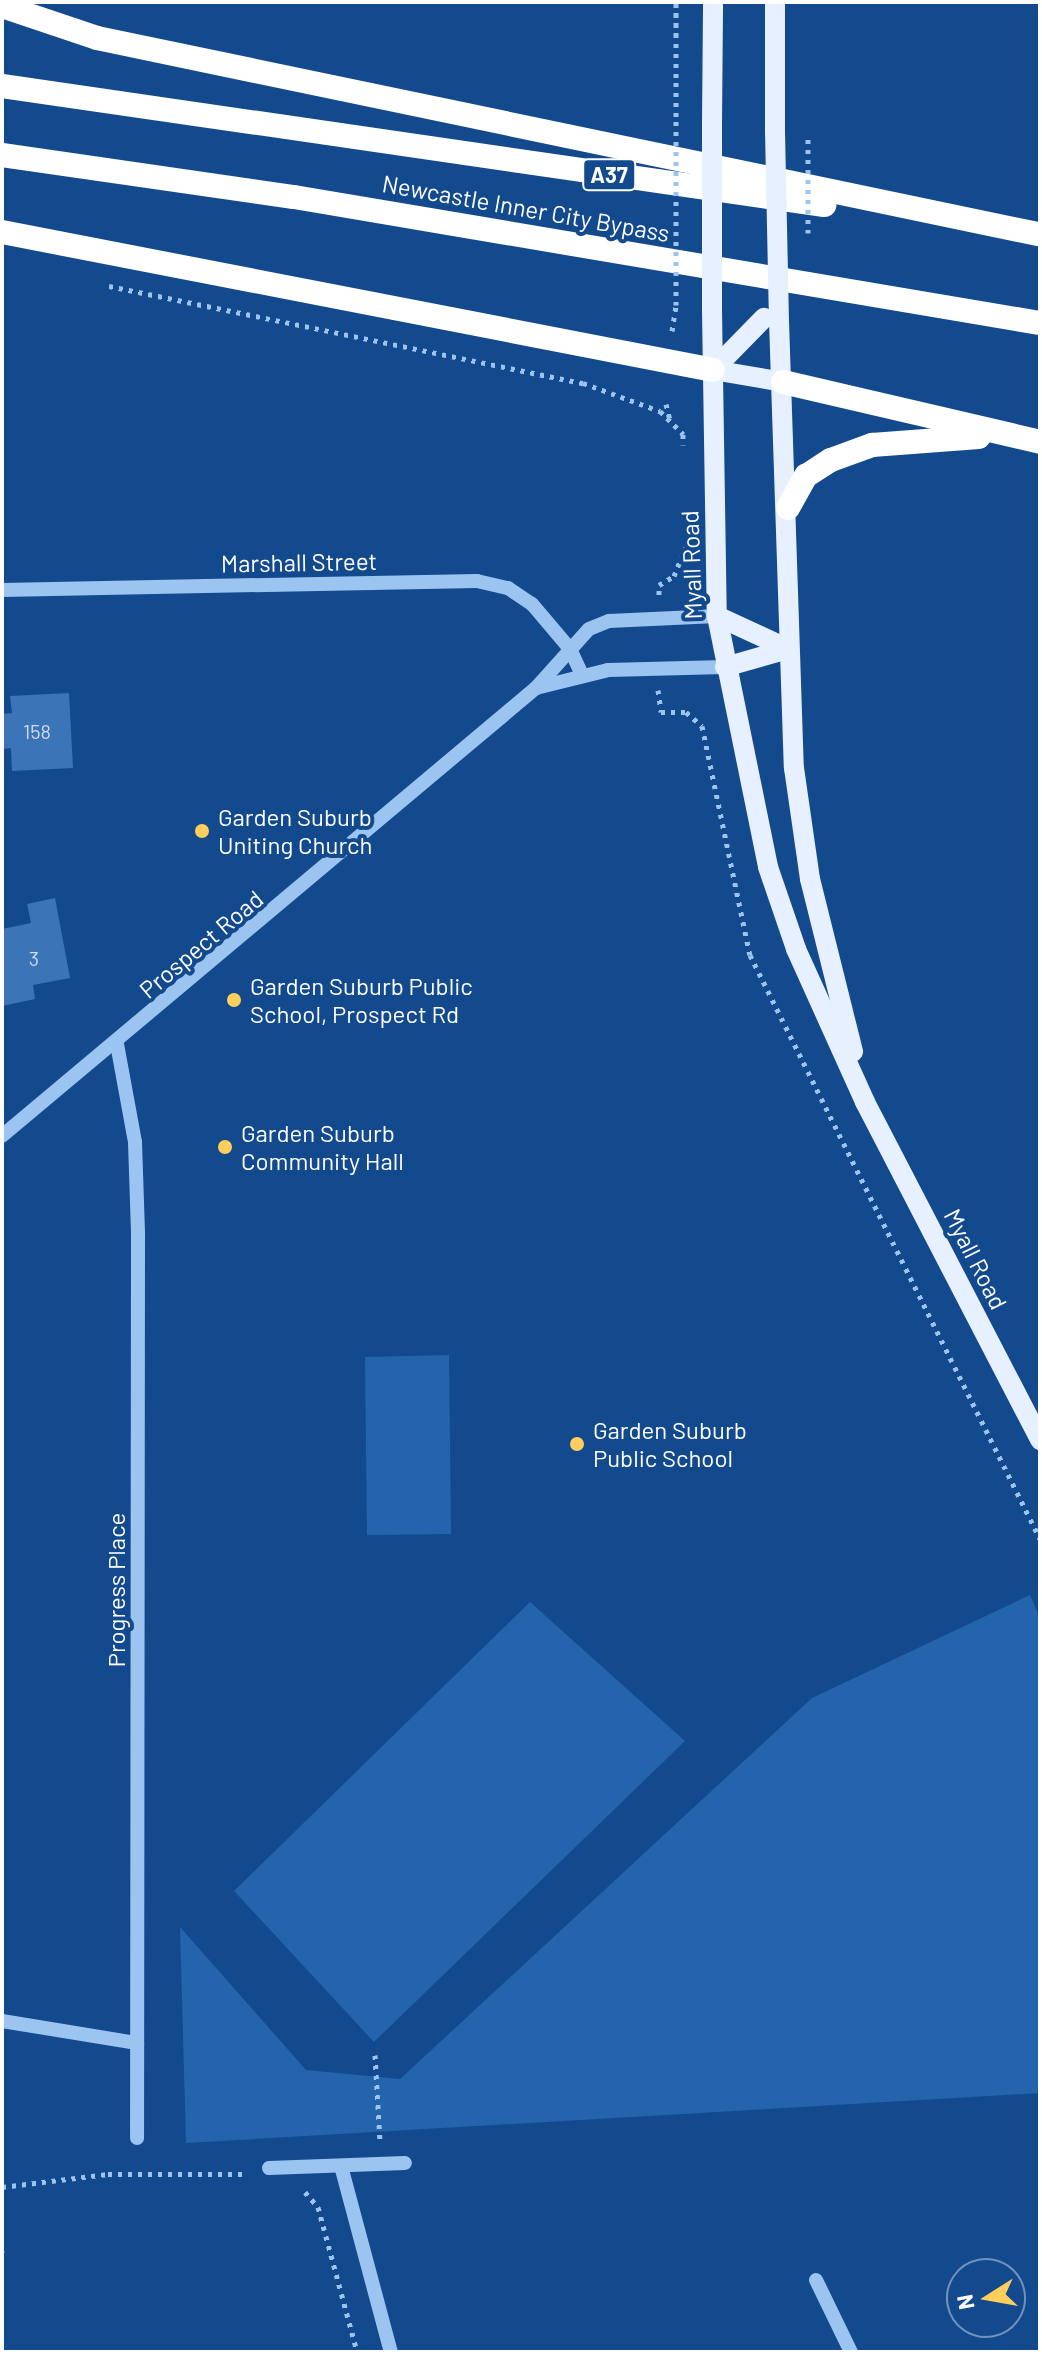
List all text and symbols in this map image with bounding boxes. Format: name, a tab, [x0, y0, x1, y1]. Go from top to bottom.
road number: A37	[581, 157, 637, 193]
street label: Newcastle Inner City Bypass	[380, 169, 672, 247]
street label: Myall Road	[675, 510, 707, 620]
street label: Marshall Street	[221, 546, 377, 578]
house number: 158	[23, 719, 51, 743]
place label: Garden Suburb Uniting Church	[218, 803, 372, 859]
marker: Garden Suburb Uniting Church	[193, 822, 211, 840]
street label: Prospect Road	[133, 884, 269, 1004]
house number: 3	[29, 946, 39, 970]
place label: Garden Suburb Public School, Prospect Rd	[250, 972, 473, 1028]
marker: Garden Suburb Public School, Prospect Rd	[225, 991, 243, 1009]
place label: Garden Suburb Community Hall	[241, 1119, 404, 1175]
marker: Garden Suburb Community Hall	[216, 1138, 234, 1156]
street label: Myall Road	[938, 1204, 1014, 1314]
place label: Garden Suburb Public School	[593, 1416, 747, 1472]
marker: Garden Suburb Public School	[568, 1435, 586, 1453]
street label: Progress Place	[102, 1513, 130, 1667]
north arrow	[946, 2258, 1026, 2338]
text: N	[950, 2293, 979, 2312]

